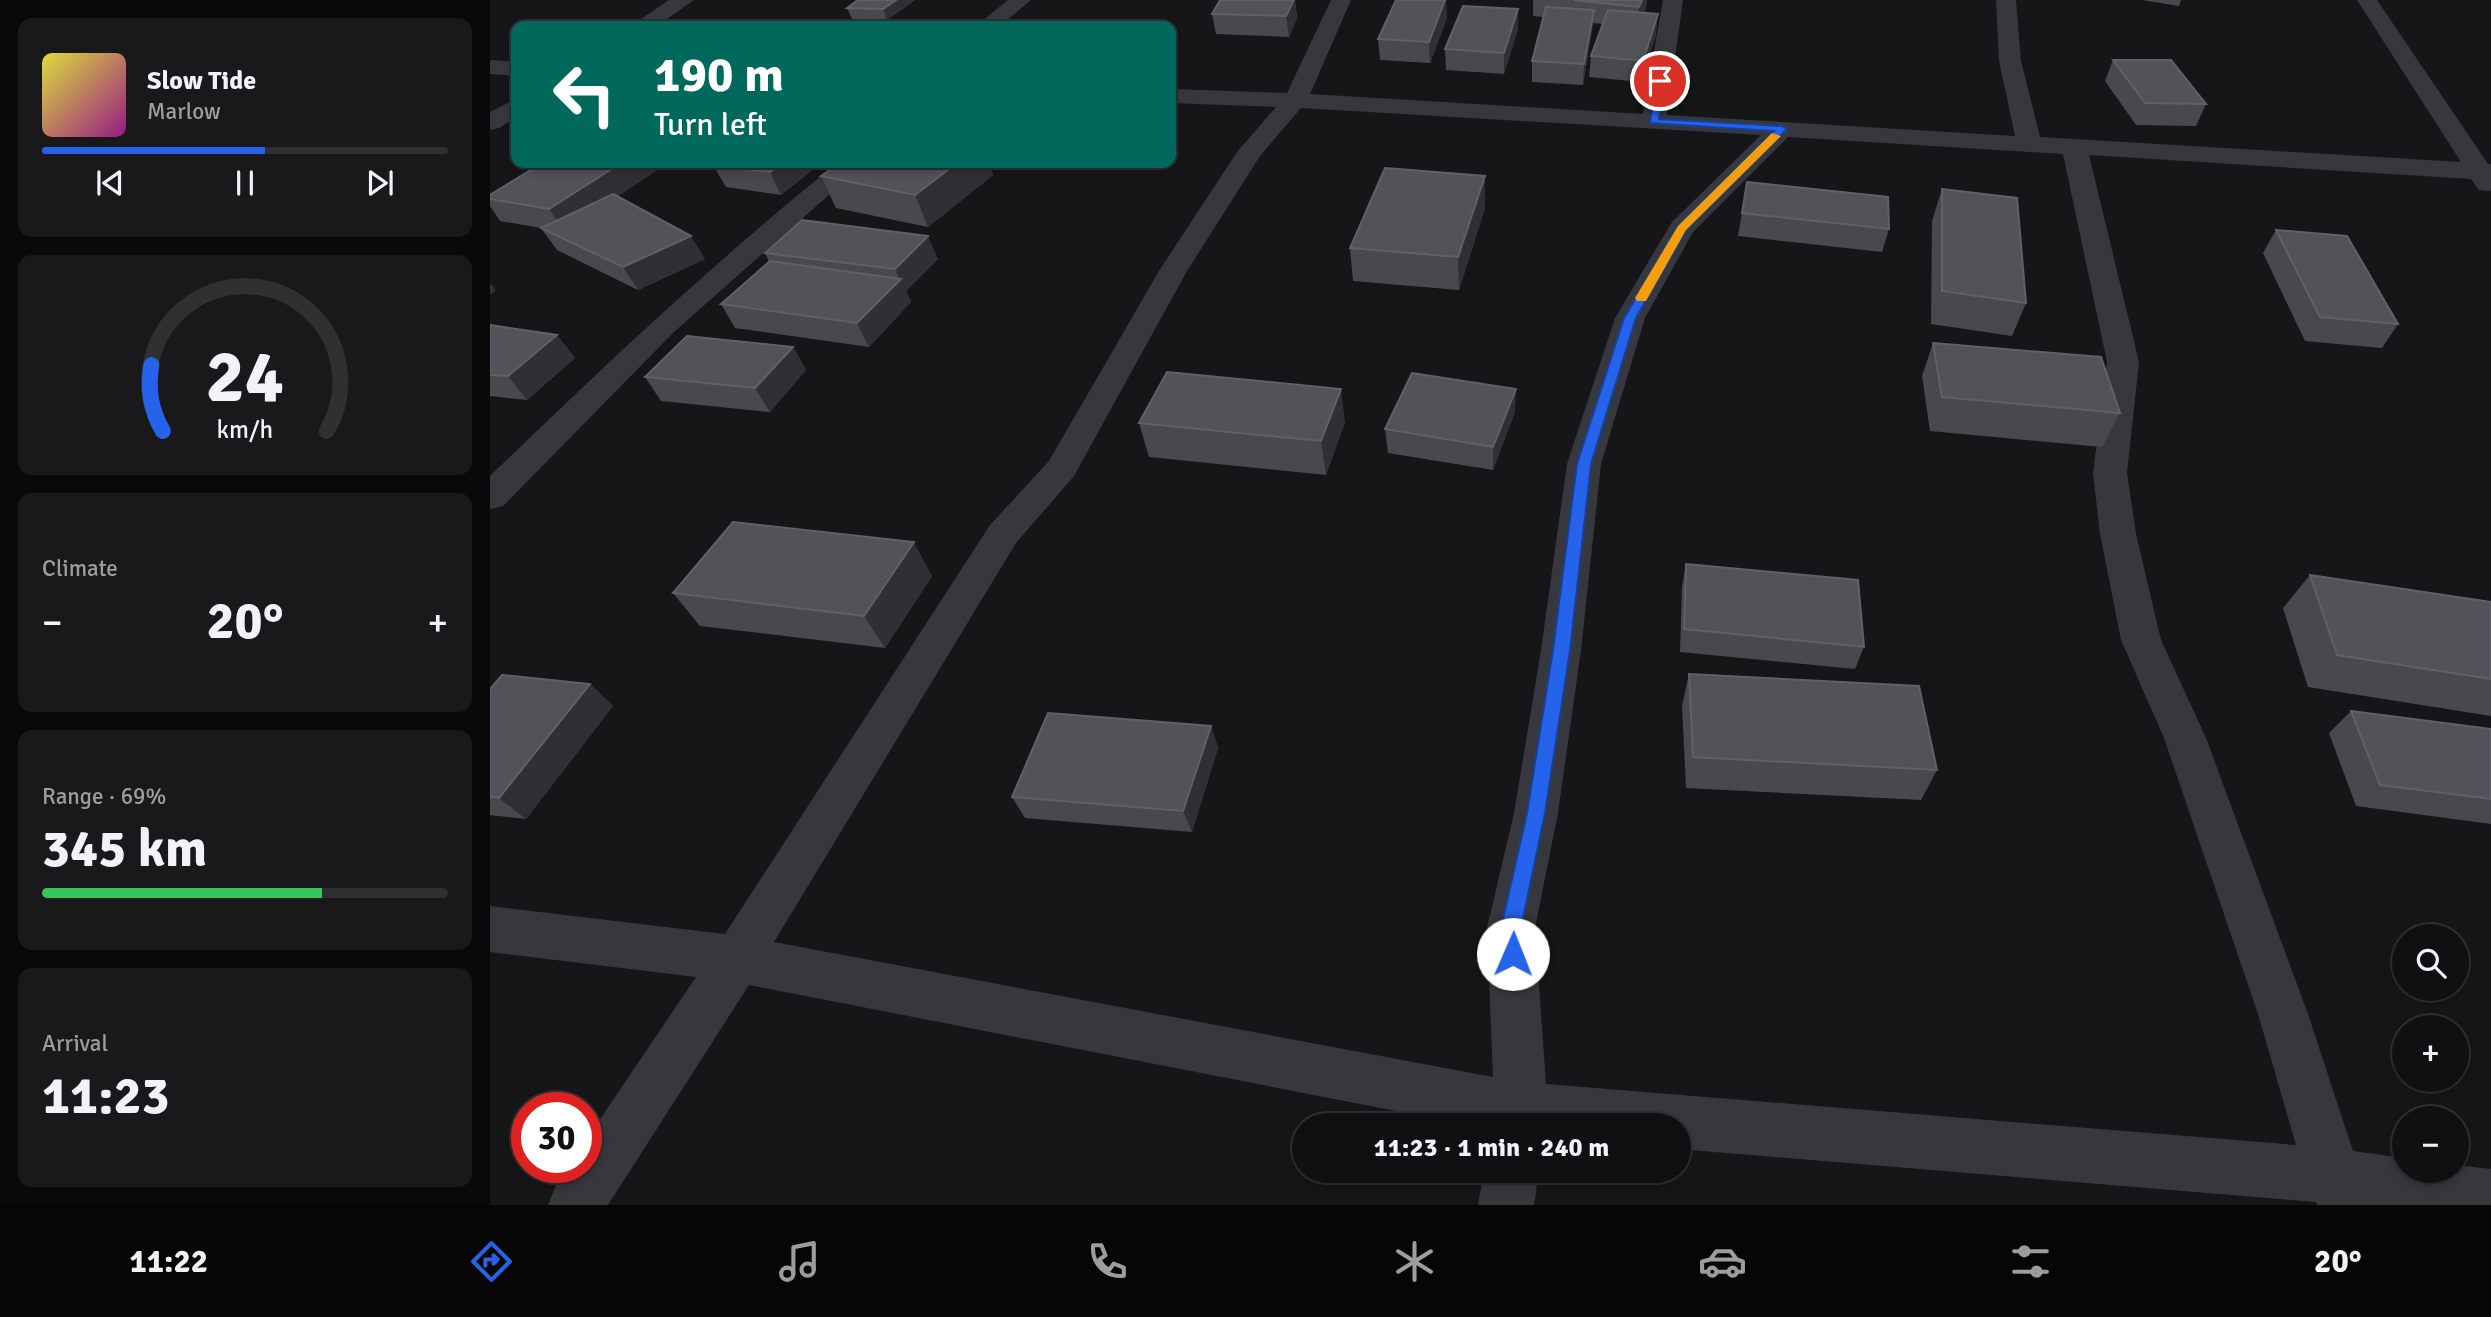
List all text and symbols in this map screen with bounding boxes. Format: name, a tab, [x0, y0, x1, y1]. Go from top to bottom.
text: 190 m	[654, 45, 784, 105]
icon: left	[539, 49, 630, 140]
pin	[1630, 51, 1690, 111]
icon: arrive	[1641, 62, 1679, 100]
text: Slow Tide	[147, 65, 256, 97]
text: Marlow	[147, 97, 221, 126]
text: Turn left	[654, 105, 767, 144]
icon: previous	[91, 164, 129, 202]
icon: pause	[226, 164, 264, 202]
icon: next	[361, 164, 399, 202]
text: 24	[206, 334, 284, 423]
text: km/h	[217, 414, 273, 445]
text: Climate	[42, 554, 118, 583]
text: 20°	[207, 589, 283, 653]
text: −	[42, 599, 63, 646]
text: +	[427, 599, 448, 646]
text: Range · 69%	[42, 782, 166, 811]
text: 345 km	[42, 817, 207, 881]
position arrow	[1476, 917, 1550, 991]
map controls	[2392, 924, 2469, 1183]
button: search	[2392, 924, 2469, 1001]
button: +	[2392, 1015, 2469, 1092]
text: Arrival	[42, 1029, 108, 1058]
text: 11:23	[42, 1064, 170, 1128]
speed limit sign: 30	[511, 1092, 602, 1183]
button: −	[2392, 1106, 2469, 1183]
text: 11:23 · 1 min · 240 m	[1374, 1132, 1609, 1164]
icon: directions	[467, 1237, 516, 1286]
icon: music	[775, 1237, 824, 1286]
icon: phone	[1083, 1237, 1132, 1286]
icon: climate	[1390, 1237, 1439, 1286]
icon: car	[1698, 1237, 1747, 1286]
icon: filters	[2006, 1237, 2055, 1286]
text: 11:22	[129, 1242, 208, 1281]
text: 20°	[2314, 1242, 2361, 1281]

